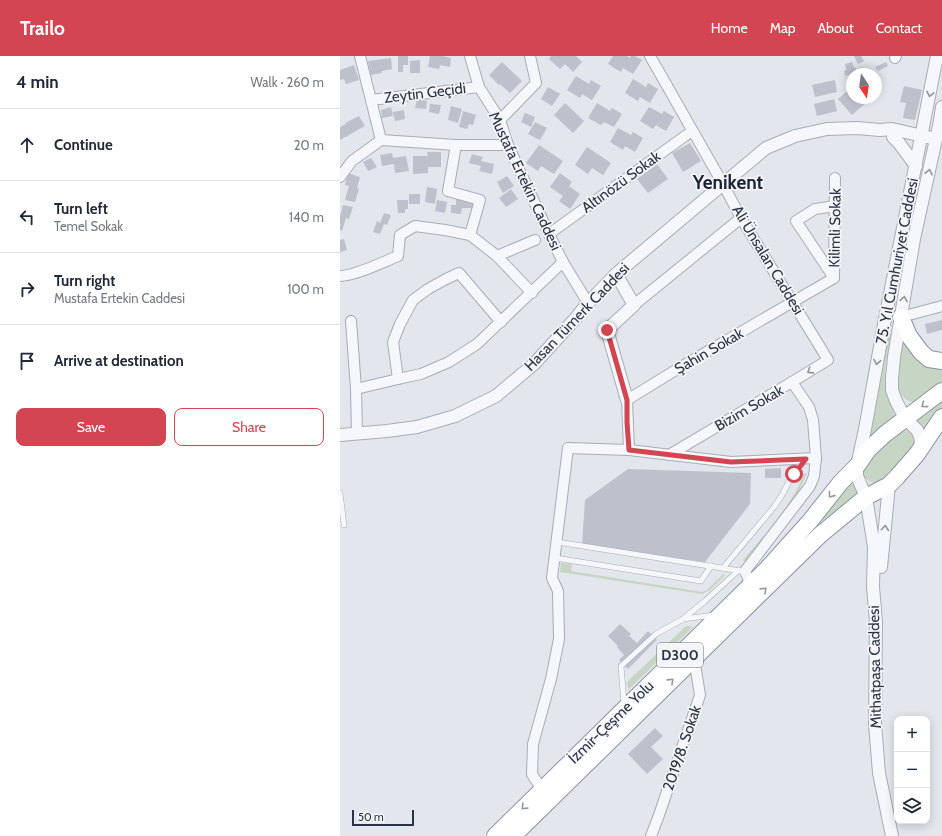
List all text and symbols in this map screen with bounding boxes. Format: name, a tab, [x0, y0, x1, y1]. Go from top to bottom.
text: Trailo	[20, 17, 65, 40]
text: Home	[711, 19, 748, 37]
text: Map	[770, 19, 795, 37]
text: About	[817, 19, 854, 37]
text: Contact	[876, 19, 922, 37]
north arrow	[846, 68, 882, 104]
text: 4 min	[16, 72, 59, 92]
text: Walk · 260 m	[251, 74, 324, 90]
street label: Zeytin Geçidi	[383, 79, 467, 107]
one-way arrow	[926, 91, 934, 97]
street label: Mustafa Ertekin Caddesi	[485, 109, 565, 253]
icon: ahead	[16, 134, 38, 156]
text: Continue	[54, 136, 113, 154]
text: 20 m	[294, 137, 324, 153]
street label: Altınözü Sokak	[578, 147, 664, 217]
one-way arrow	[924, 169, 932, 175]
district label: Yenikent	[692, 171, 764, 194]
street label: 75. Yıl Cumhuriyet Caddesi	[872, 176, 922, 346]
street label: Kilimli Sokak	[825, 188, 845, 268]
text: Turn left	[54, 200, 108, 218]
street label: Ali Ünsalan Caddesi	[728, 202, 808, 318]
icon: left	[16, 206, 38, 228]
text: 140 m	[289, 209, 324, 225]
text: Temel Sokak	[54, 218, 123, 234]
street label: Hasan Tümerk Caddesi	[521, 259, 633, 375]
text: Turn right	[54, 272, 115, 290]
icon: right	[16, 278, 38, 300]
text: 100 m	[287, 281, 324, 297]
text: Mustafa Ertekin Caddesi	[54, 290, 185, 306]
one-way arrow	[899, 296, 908, 303]
route end	[598, 321, 616, 339]
street label: Şahin Sokak	[671, 324, 747, 378]
icon: arrive	[16, 350, 38, 372]
text: Arrive at destination	[54, 352, 184, 370]
one-way arrow	[873, 359, 882, 365]
one-way arrow	[807, 366, 814, 374]
street label: Bizim Sokak	[711, 381, 787, 435]
one-way arrow	[921, 400, 928, 407]
button: Save	[16, 408, 166, 446]
button: Share	[174, 408, 324, 446]
route start	[785, 465, 803, 483]
one-way arrow	[829, 491, 836, 498]
one-way arrow	[880, 525, 889, 531]
one-way arrow	[759, 588, 767, 595]
street label: Mithatpaşa Caddesi	[865, 605, 885, 729]
road number: D300	[657, 643, 703, 667]
street label: İzmir-Çeşme Yolu	[564, 676, 658, 767]
one-way arrow	[666, 678, 674, 686]
street label: 2019/8. Sokak	[659, 703, 705, 793]
map controls	[894, 716, 930, 824]
button: +	[894, 716, 930, 752]
button: −	[894, 752, 930, 788]
button: layers	[894, 788, 930, 824]
one-way arrow	[521, 803, 529, 810]
scale bar	[352, 808, 414, 827]
text: 50 m	[358, 810, 384, 824]

